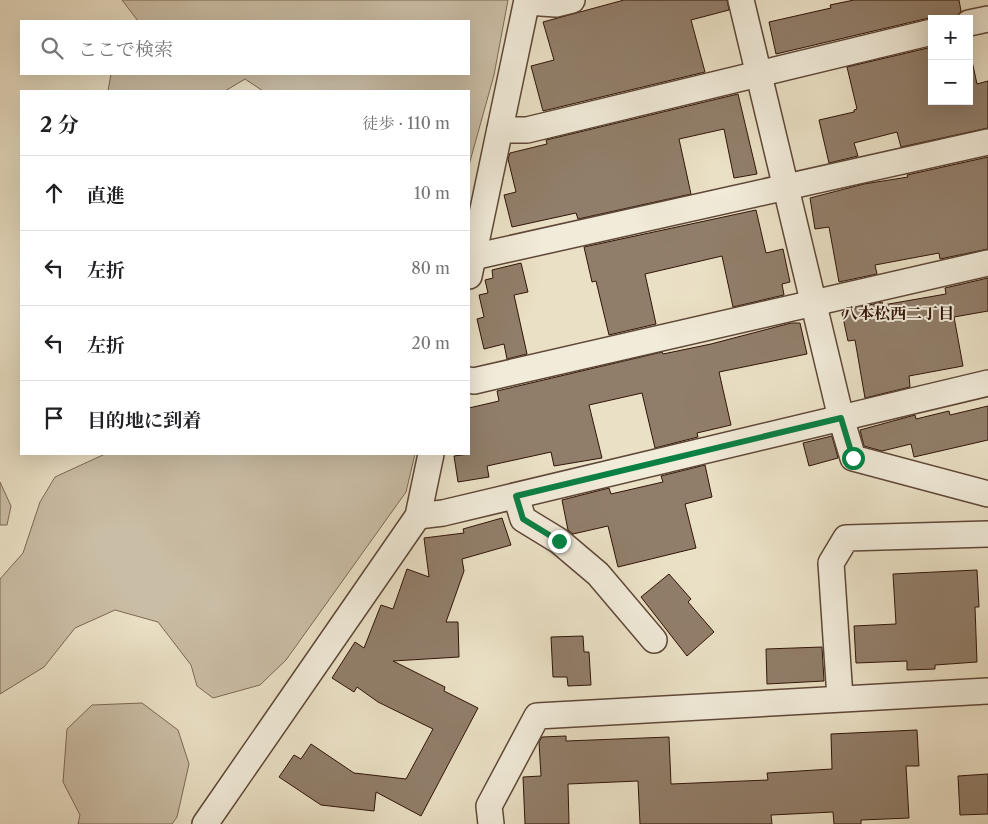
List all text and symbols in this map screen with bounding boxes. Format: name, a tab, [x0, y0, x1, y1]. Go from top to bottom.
map controls	[928, 15, 973, 105]
button: +	[928, 15, 973, 60]
search box	[20, 20, 470, 75]
icon: search	[38, 34, 66, 62]
text: ここで検索	[78, 38, 173, 61]
button: −	[928, 60, 973, 105]
text: 2 分	[40, 112, 79, 137]
text: 徒歩 · 110 m	[362, 113, 450, 133]
icon: ahead	[40, 179, 68, 207]
text: 10 m	[414, 183, 450, 203]
text: 直進	[87, 184, 125, 207]
icon: left	[40, 254, 68, 282]
text: 80 m	[411, 258, 450, 278]
text: 左折	[87, 259, 125, 282]
district label: 八本松西二丁目	[842, 303, 954, 323]
icon: left	[40, 329, 68, 357]
text: 20 m	[411, 333, 450, 353]
text: 左折	[87, 334, 125, 357]
icon: arrive	[40, 404, 68, 432]
text: 目的地に到着	[87, 409, 201, 432]
route start	[842, 447, 865, 470]
route end	[548, 530, 571, 553]

